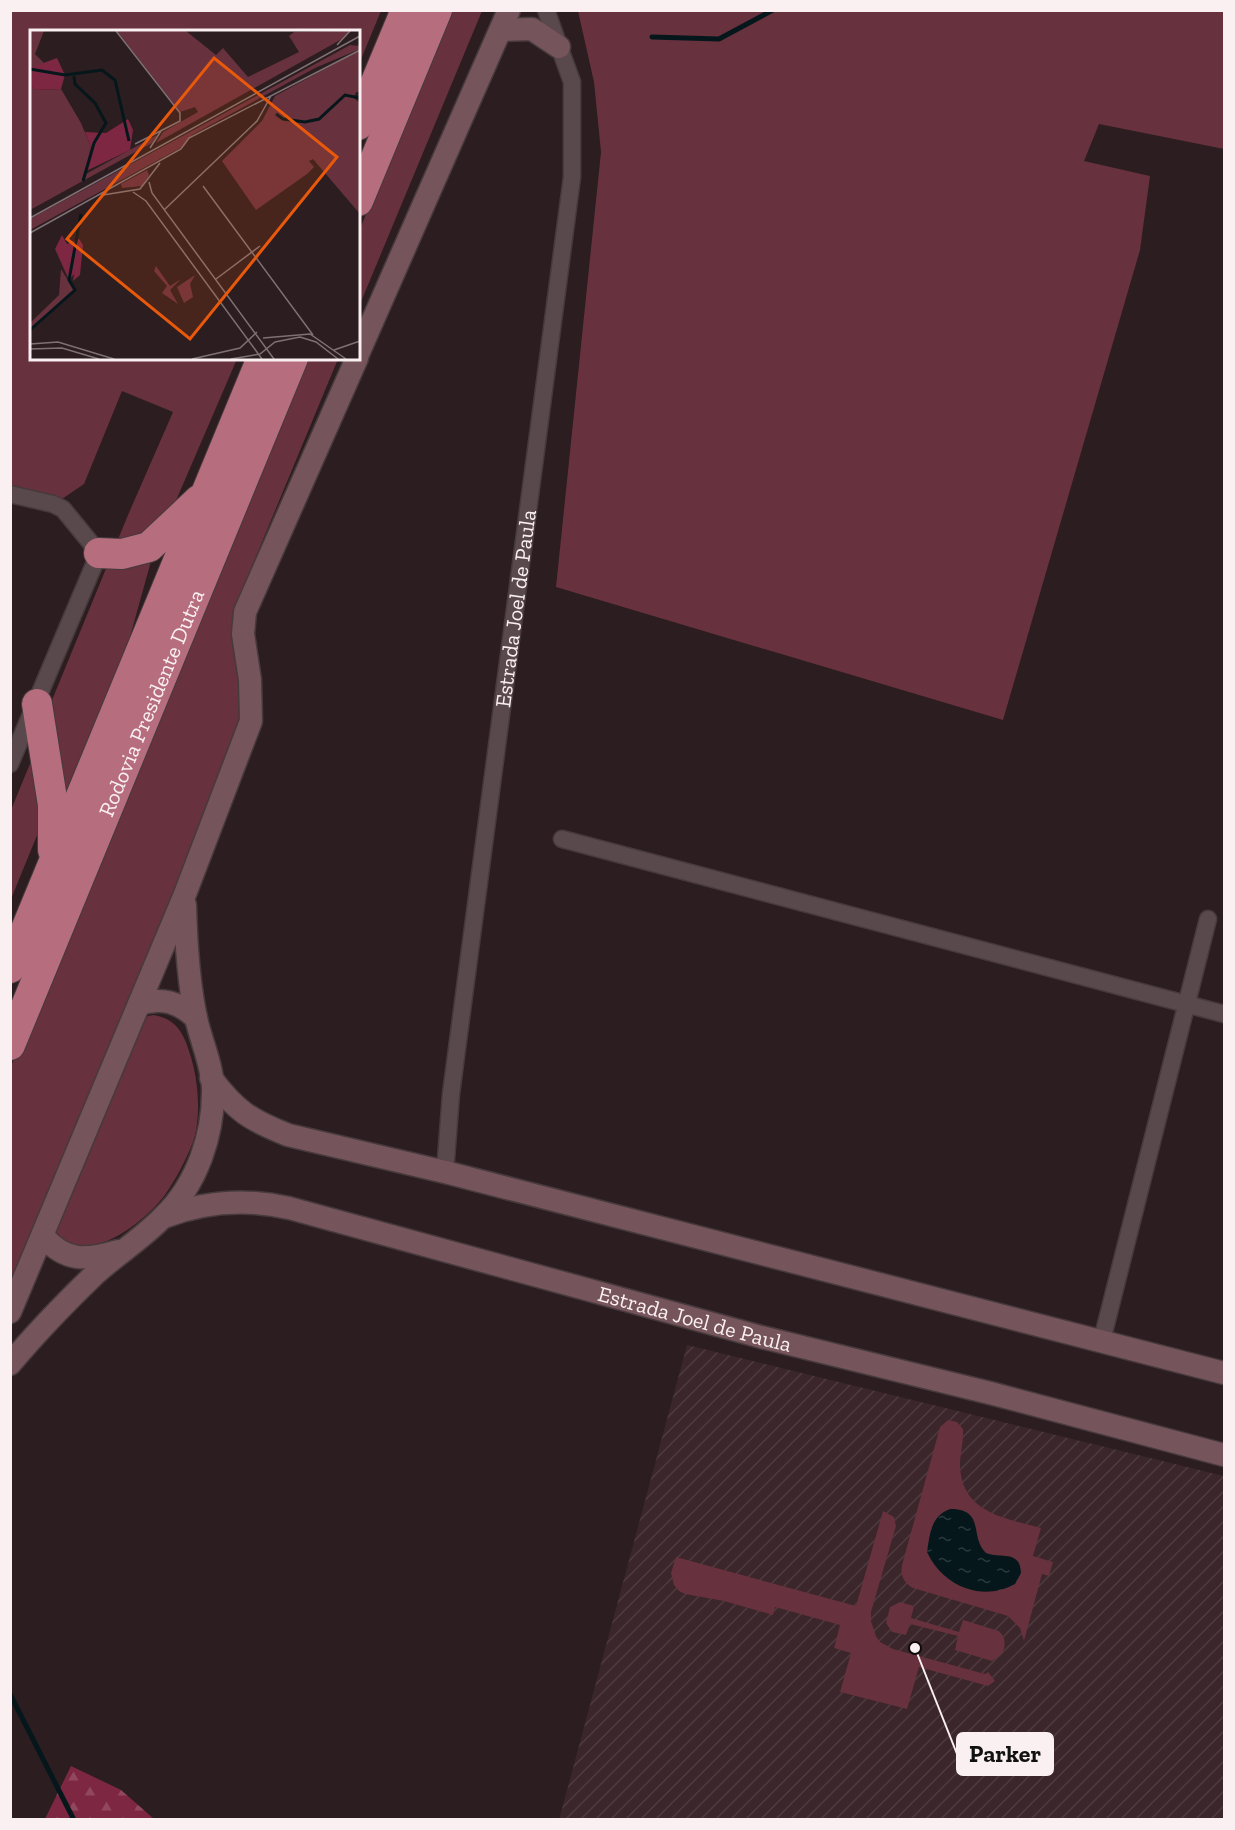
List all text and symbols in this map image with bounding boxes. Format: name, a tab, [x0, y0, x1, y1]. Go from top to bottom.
inset map	[30, 30, 360, 360]
street label: Estrada Joel de Paula	[489, 508, 542, 709]
street label: Rodovia Presidente Dutra	[92, 585, 210, 820]
street label: Estrada Joel de Paula	[595, 1280, 795, 1358]
callout: Parker	[957, 1733, 1053, 1775]
text: Parker	[969, 1739, 1041, 1768]

